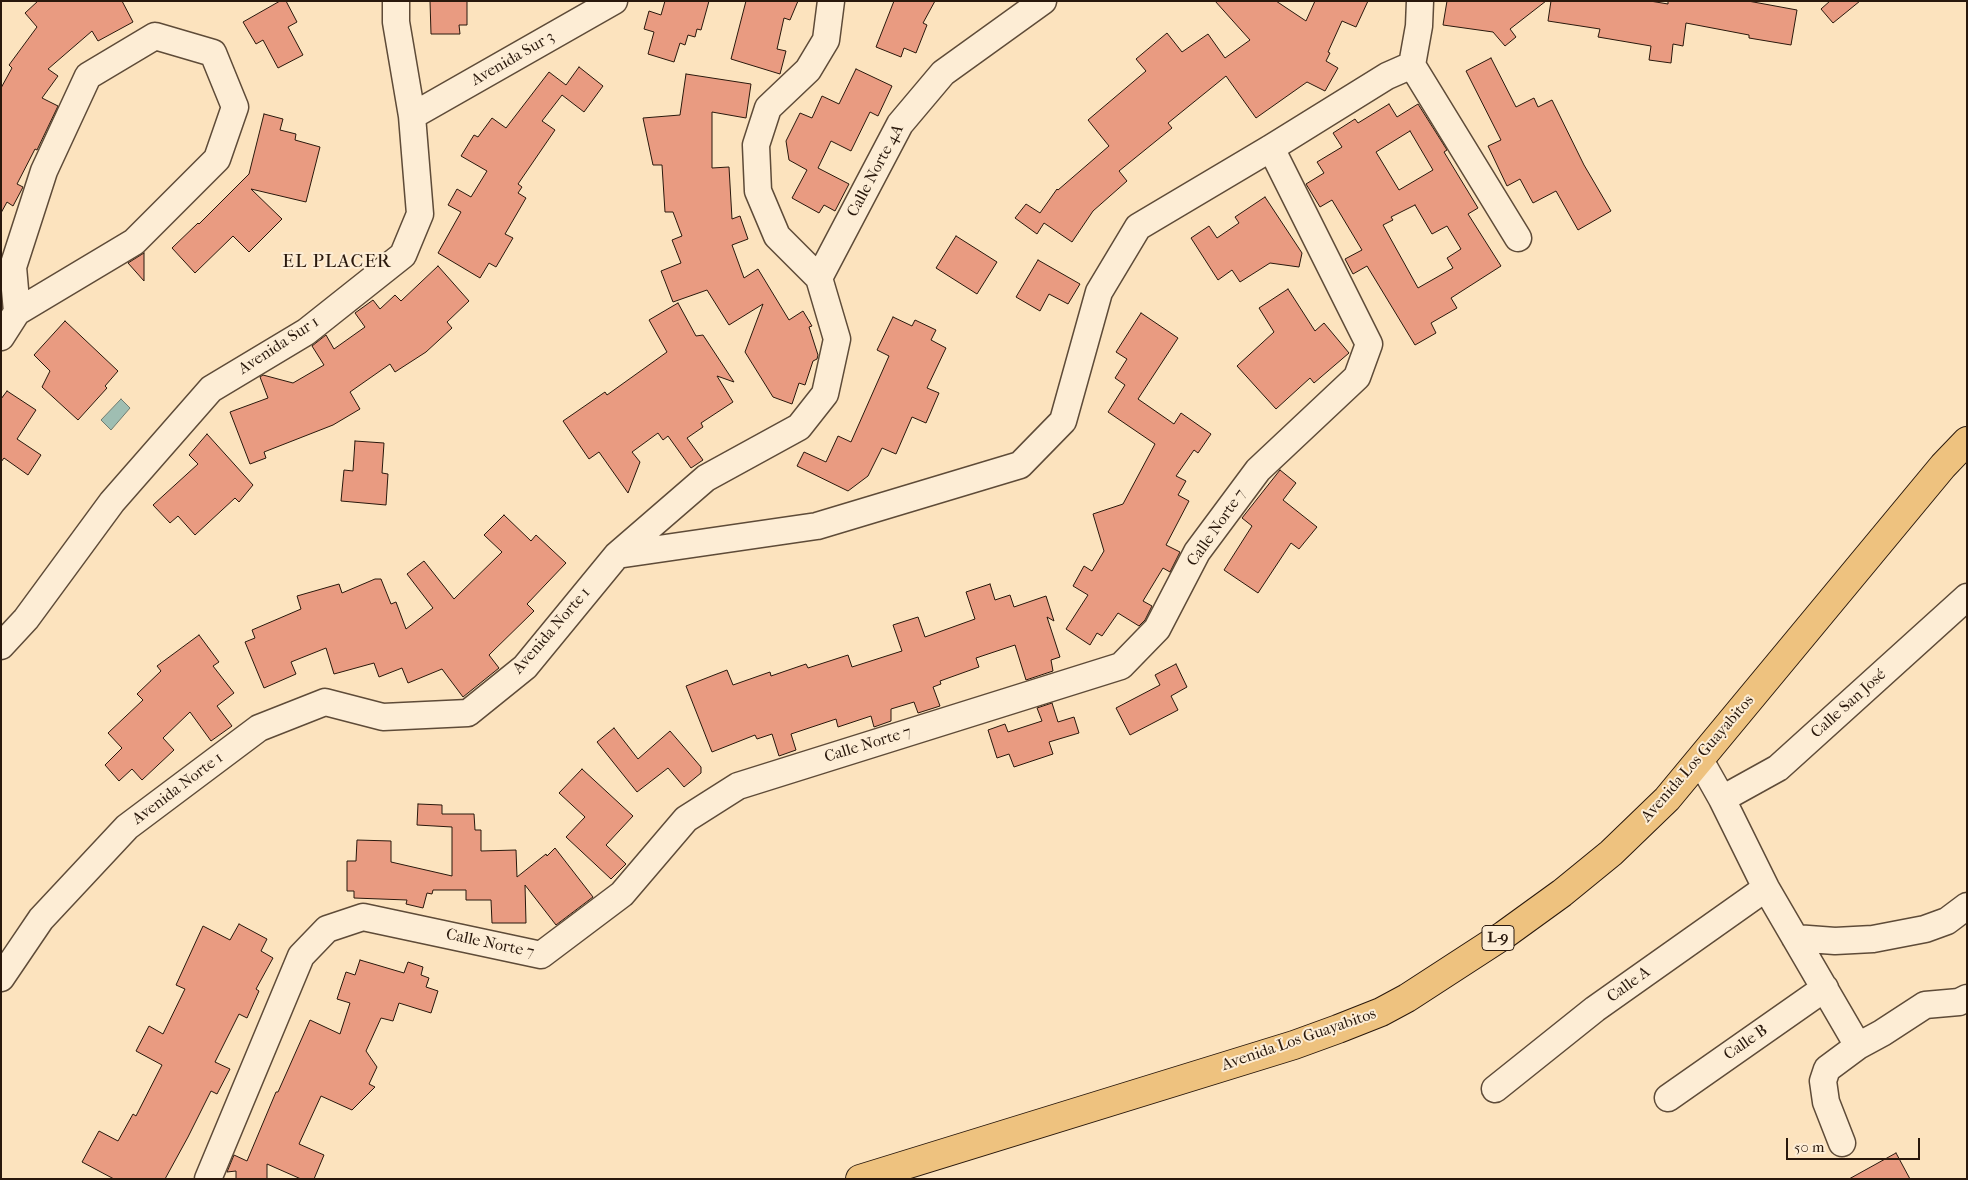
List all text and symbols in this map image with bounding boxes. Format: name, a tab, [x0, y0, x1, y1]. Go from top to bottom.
street label: Avenida Sur 3	[468, 27, 558, 91]
street label: Calle Norte 4A	[844, 122, 908, 220]
district label: EL PLACER	[281, 251, 393, 273]
street label: Avenida Sur 1	[235, 313, 323, 379]
street label: Calle Norte 7	[1183, 486, 1251, 570]
street label: Avenida Norte 1	[509, 584, 595, 678]
street label: Calle San José	[1808, 665, 1890, 743]
street label: Avenida Los Guayabitos	[1638, 692, 1758, 826]
street label: Calle Norte 7	[822, 723, 914, 767]
street label: Avenida Norte 1	[129, 749, 227, 829]
street label: Calle Norte 7	[444, 925, 536, 963]
road number: L-9	[1482, 926, 1514, 950]
street label: Calle A	[1604, 963, 1654, 1007]
street label: Avenida Los Guayabitos	[1219, 1005, 1379, 1075]
street label: Calle B	[1721, 1021, 1771, 1065]
scale bar	[1788, 1128, 1922, 1160]
text: 50 m	[1794, 1138, 1824, 1156]

